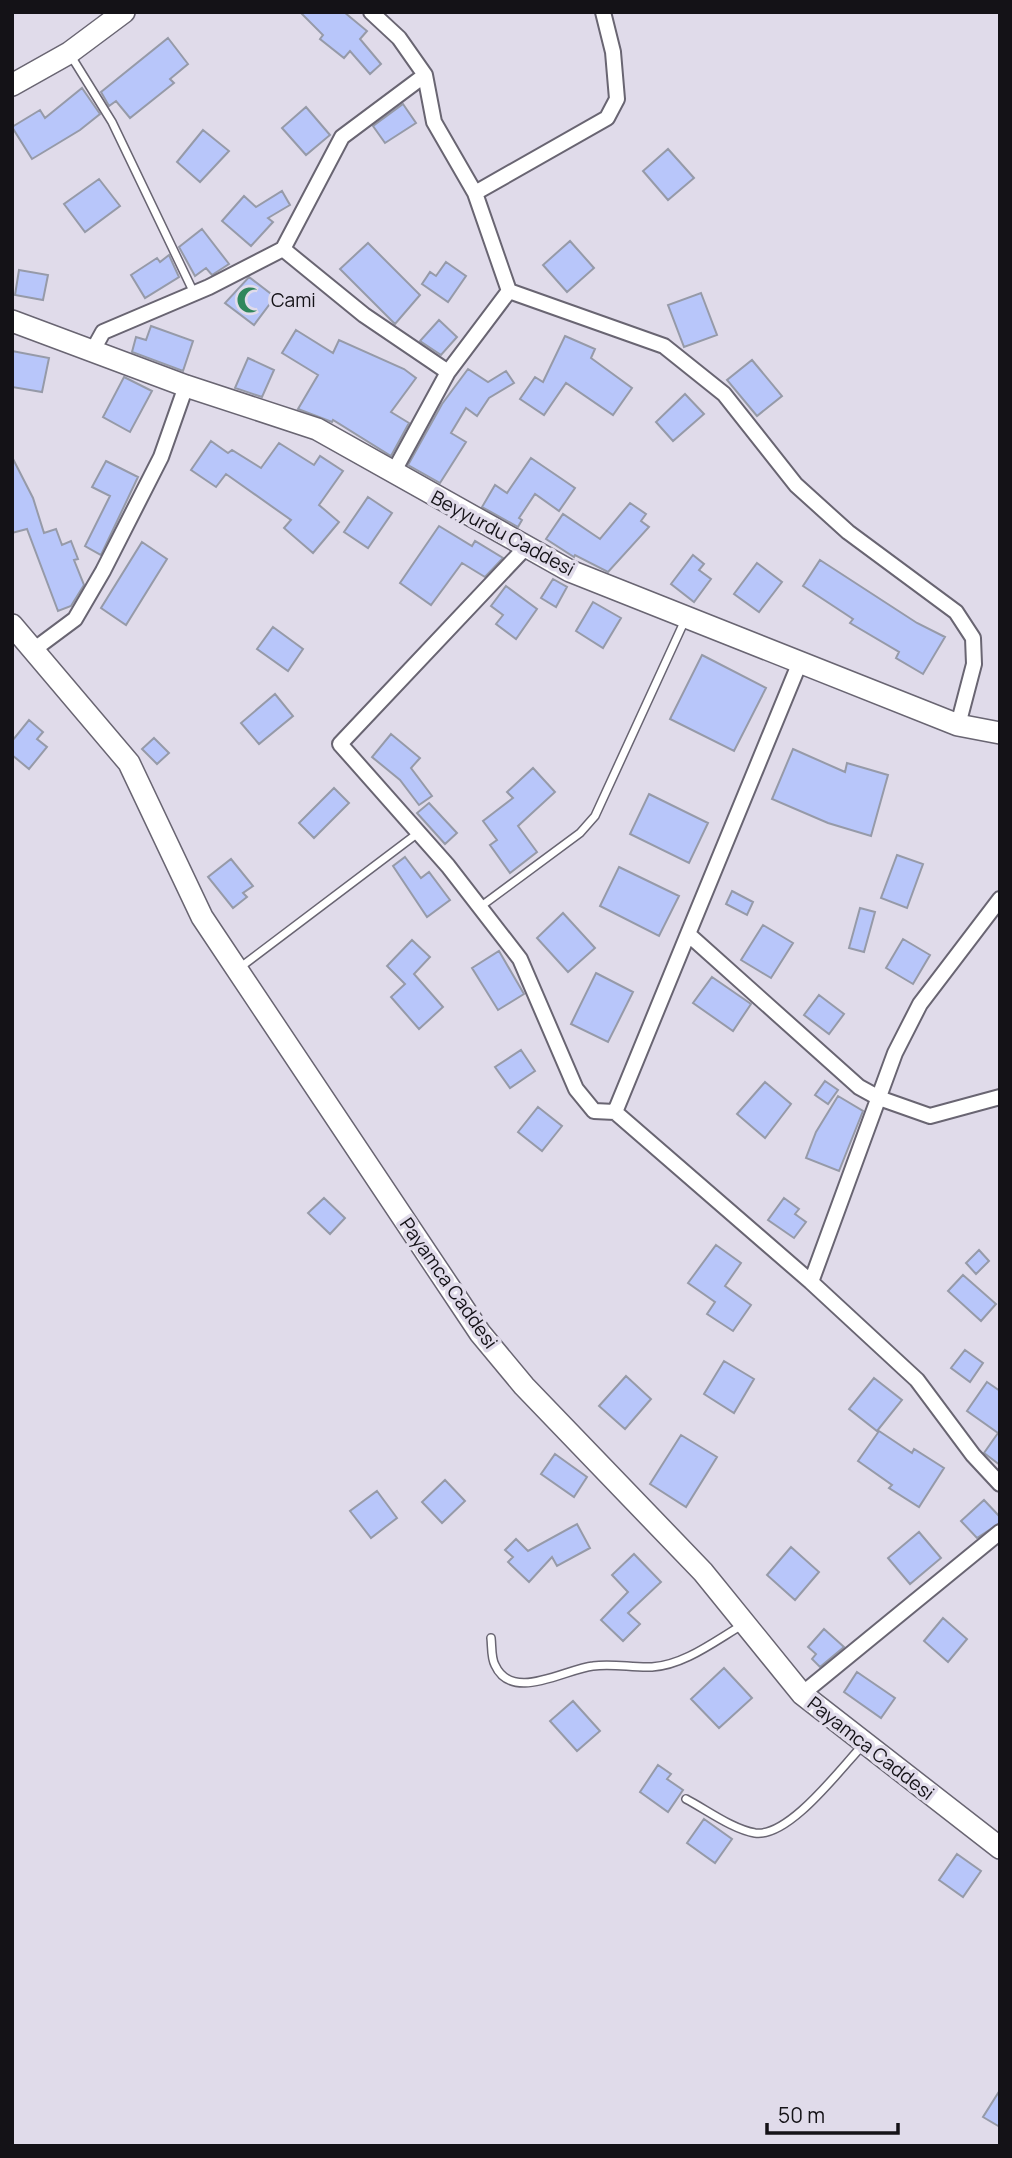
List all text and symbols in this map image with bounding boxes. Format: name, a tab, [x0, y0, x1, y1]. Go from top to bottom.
mosque icon: Cami	[235, 285, 265, 315]
place label: Cami	[271, 287, 316, 313]
street label: Beyyurdu Caddesi	[427, 484, 579, 582]
street label: Payamca Caddesi	[394, 1212, 504, 1354]
street label: Payamca Caddesi	[802, 1690, 940, 1806]
scale bar	[767, 2092, 898, 2136]
text: 50 m	[778, 2101, 825, 2129]

